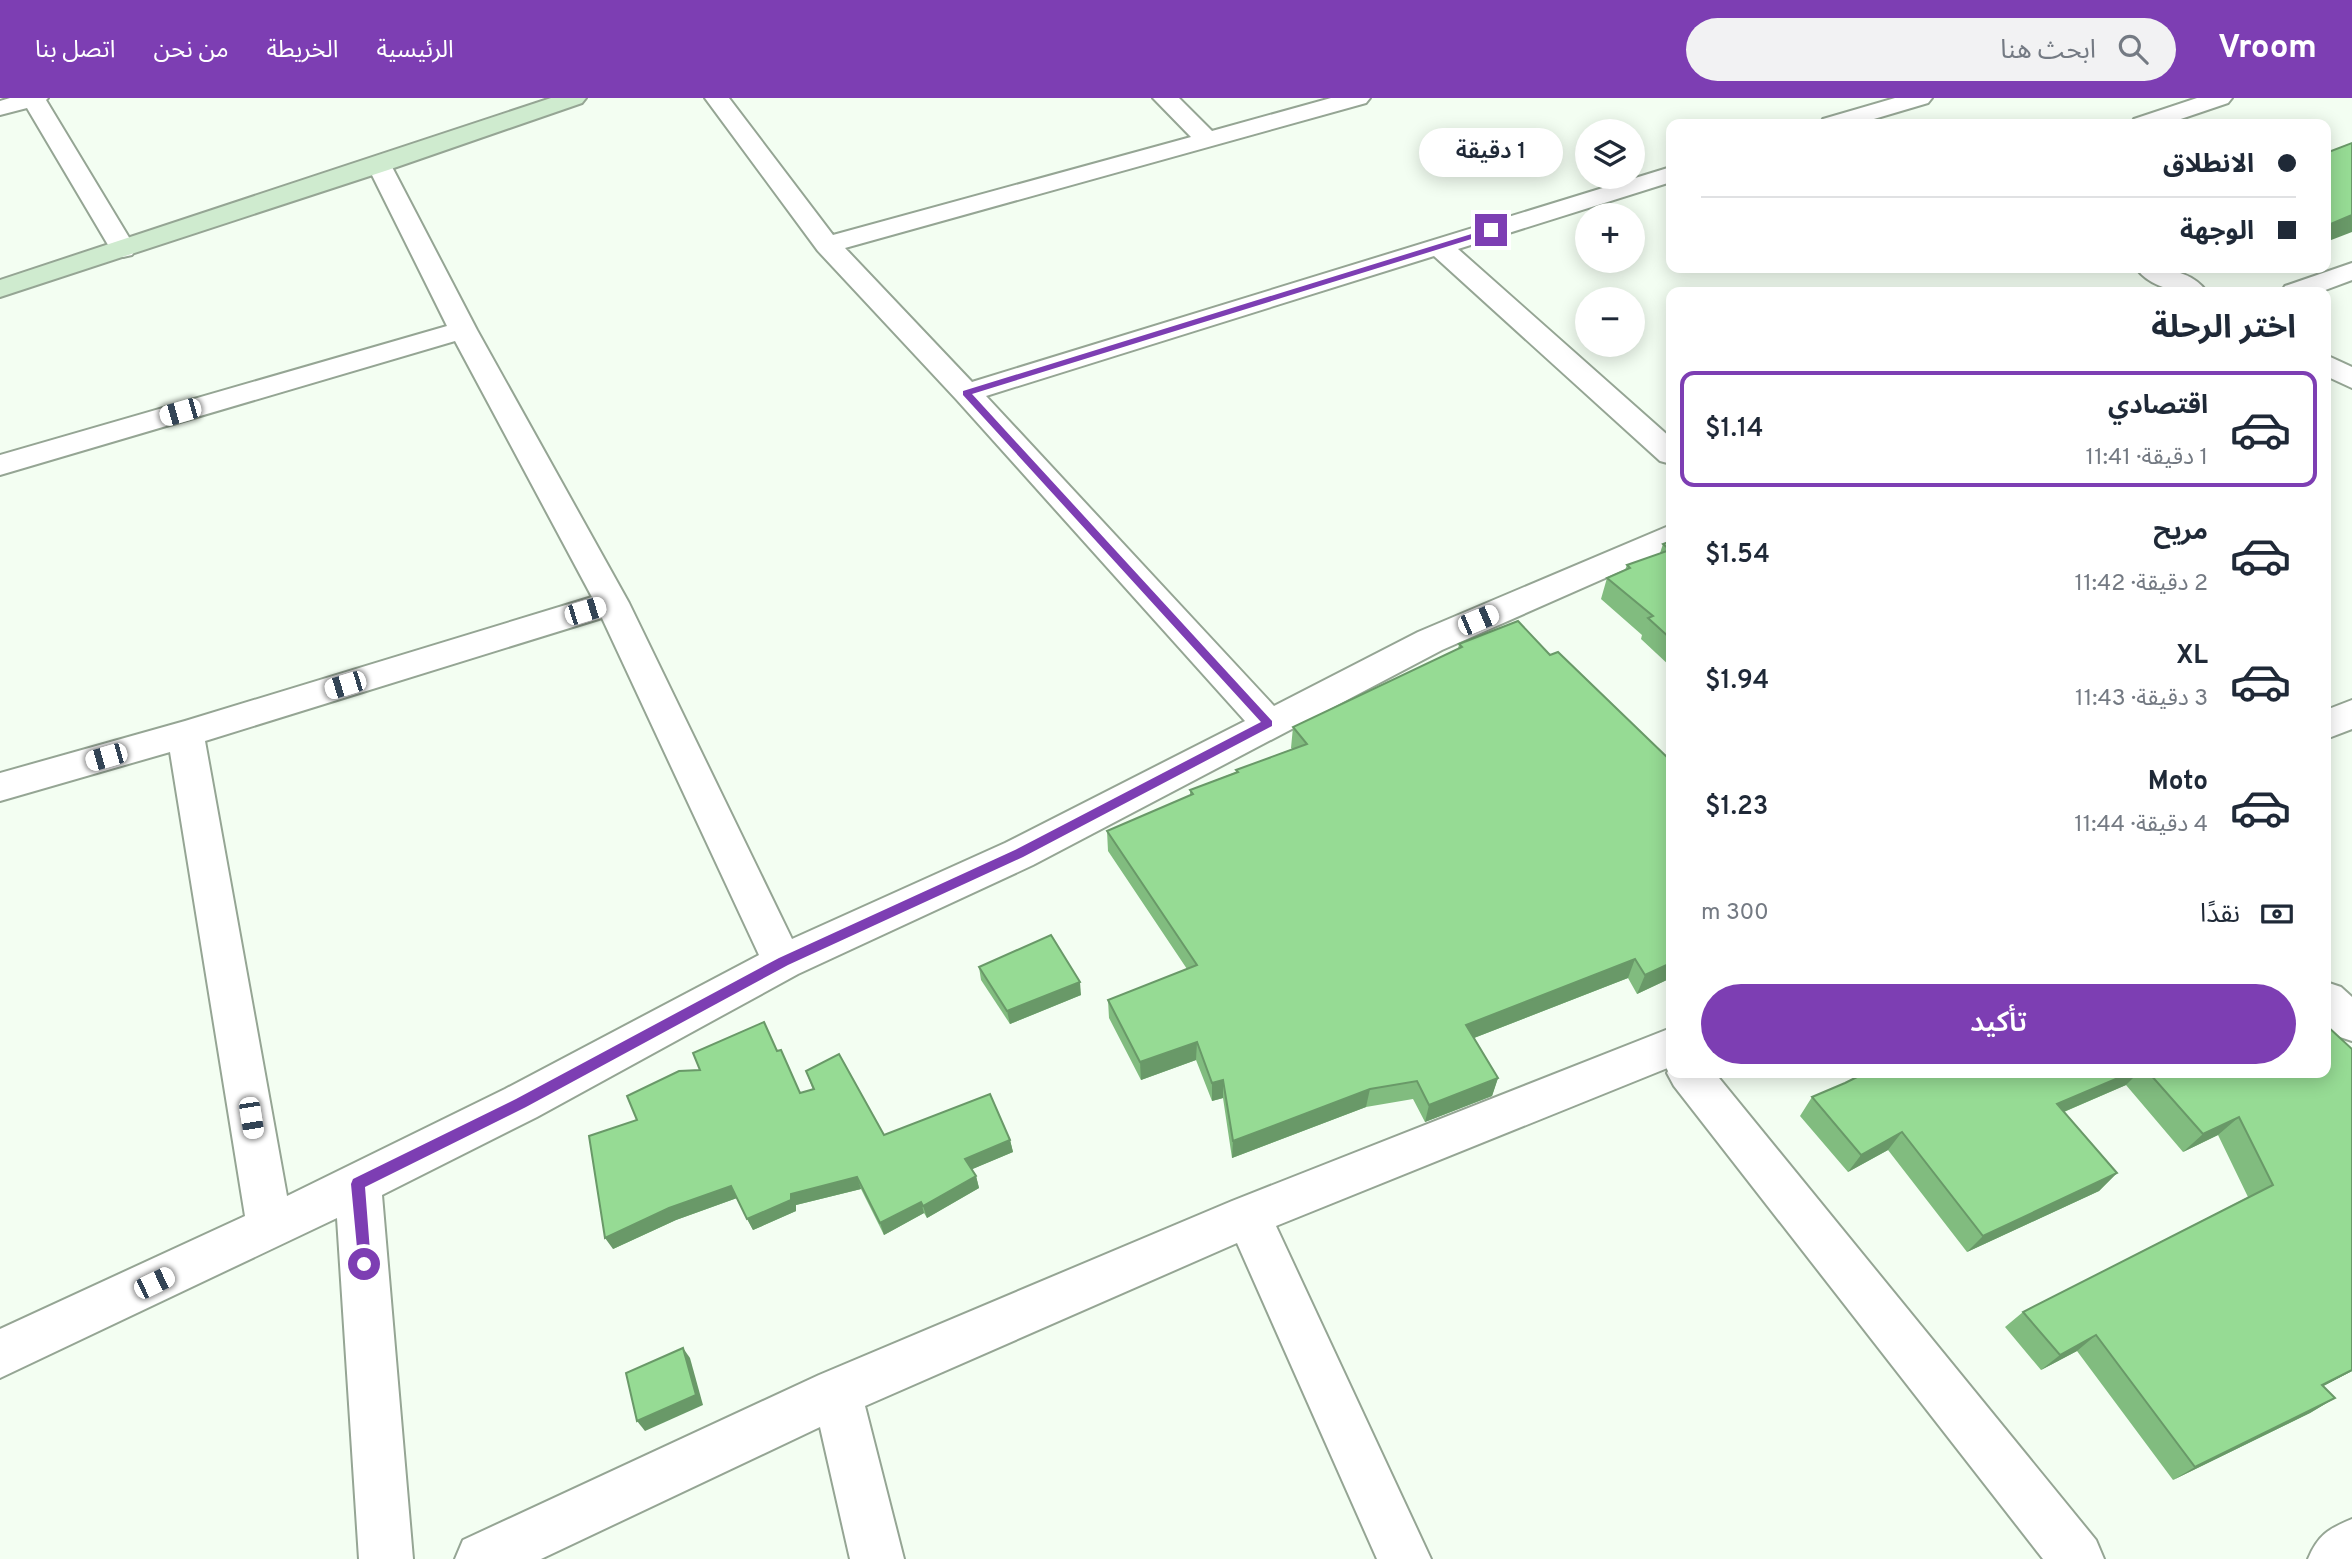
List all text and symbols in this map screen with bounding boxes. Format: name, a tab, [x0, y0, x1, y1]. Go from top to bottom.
search box	[1686, 18, 2176, 81]
text: Vroom	[2218, 28, 2317, 70]
icon: search	[2114, 30, 2152, 68]
text: ابحث هنا	[2000, 35, 2096, 68]
text: اتصل بنا	[35, 36, 116, 66]
text: من نحن	[154, 36, 229, 66]
text: الخريطة	[267, 36, 338, 66]
text: الرئيسية	[376, 36, 454, 66]
map controls	[1575, 119, 1645, 357]
button: layers	[1575, 119, 1645, 189]
callout: 1 دقيقة	[1419, 129, 1563, 178]
text: 1 دقيقة	[1456, 138, 1526, 167]
text: الانطلاق	[2163, 149, 2254, 182]
button: +	[1575, 203, 1645, 273]
route end	[1475, 214, 1507, 246]
text: الوجهة	[2180, 216, 2254, 249]
button: −	[1575, 287, 1645, 357]
text: اختر الرحلة	[2151, 309, 2296, 349]
text: اقتصادي	[2108, 390, 2208, 423]
car	[157, 396, 204, 428]
icon: car	[2229, 398, 2292, 461]
text: $1.14	[1705, 413, 1763, 446]
text: 1 دقيقة · 11:41	[2086, 444, 2208, 473]
text: مريح	[2153, 516, 2208, 549]
icon: car	[2229, 524, 2292, 587]
text: $1.54	[1705, 539, 1770, 572]
text: 2 دقيقة · 11:42	[2075, 570, 2208, 599]
car	[562, 595, 609, 627]
car	[1455, 602, 1502, 638]
text: XL	[2176, 640, 2208, 673]
icon: car	[2229, 650, 2292, 713]
text: $1.94	[1705, 665, 1769, 698]
car	[322, 669, 369, 701]
text: 3 دقيقة · 11:43	[2075, 685, 2208, 714]
car	[83, 741, 130, 773]
text: Moto	[2148, 766, 2208, 799]
icon: car	[2229, 776, 2292, 839]
text: $1.23	[1705, 791, 1768, 824]
text: 4 دقيقة · 11:44	[2074, 811, 2208, 840]
icon: cash	[2258, 895, 2296, 933]
text: 300 m	[1701, 899, 1769, 928]
text: نقدًا	[2200, 899, 2240, 932]
button: تأكيد	[1701, 984, 2296, 1064]
car	[238, 1096, 265, 1140]
route start	[348, 1248, 380, 1280]
car	[131, 1264, 178, 1302]

